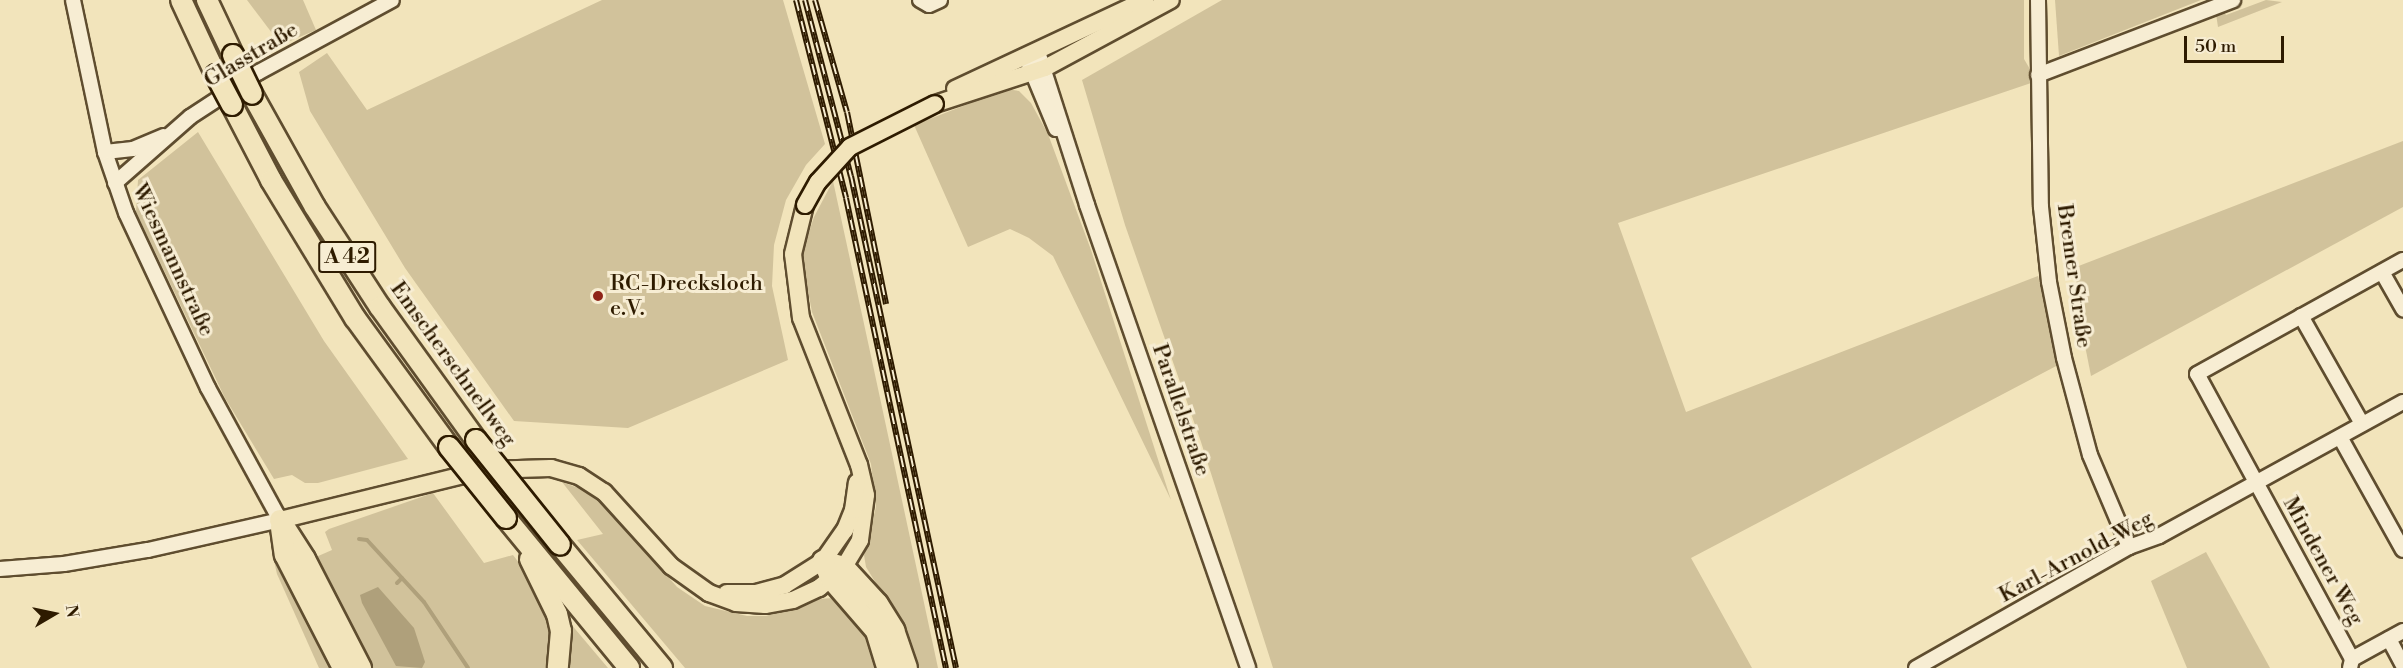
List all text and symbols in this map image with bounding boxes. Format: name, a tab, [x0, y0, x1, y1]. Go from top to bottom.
street label: Glasstraße	[199, 17, 303, 93]
scale bar	[2187, 24, 2288, 62]
text: 50 m	[2195, 35, 2236, 58]
street label: Wiesmannstraße	[126, 179, 220, 341]
street label: Bremer Straße	[2051, 202, 2097, 350]
road number: A 42	[317, 239, 377, 275]
place label: RC-Drecksloch e.V.	[610, 270, 763, 322]
street label: Emscherschnellweg	[384, 276, 522, 452]
marker: RC-Drecksloch e.V.	[591, 289, 605, 303]
street label: Parallelstraße	[1146, 341, 1216, 479]
street label: Mindener Weg	[2277, 492, 2369, 630]
street label: Karl-Arnold-Weg	[1995, 505, 2157, 609]
north arrow	[24, 584, 84, 644]
text: N	[61, 603, 83, 619]

